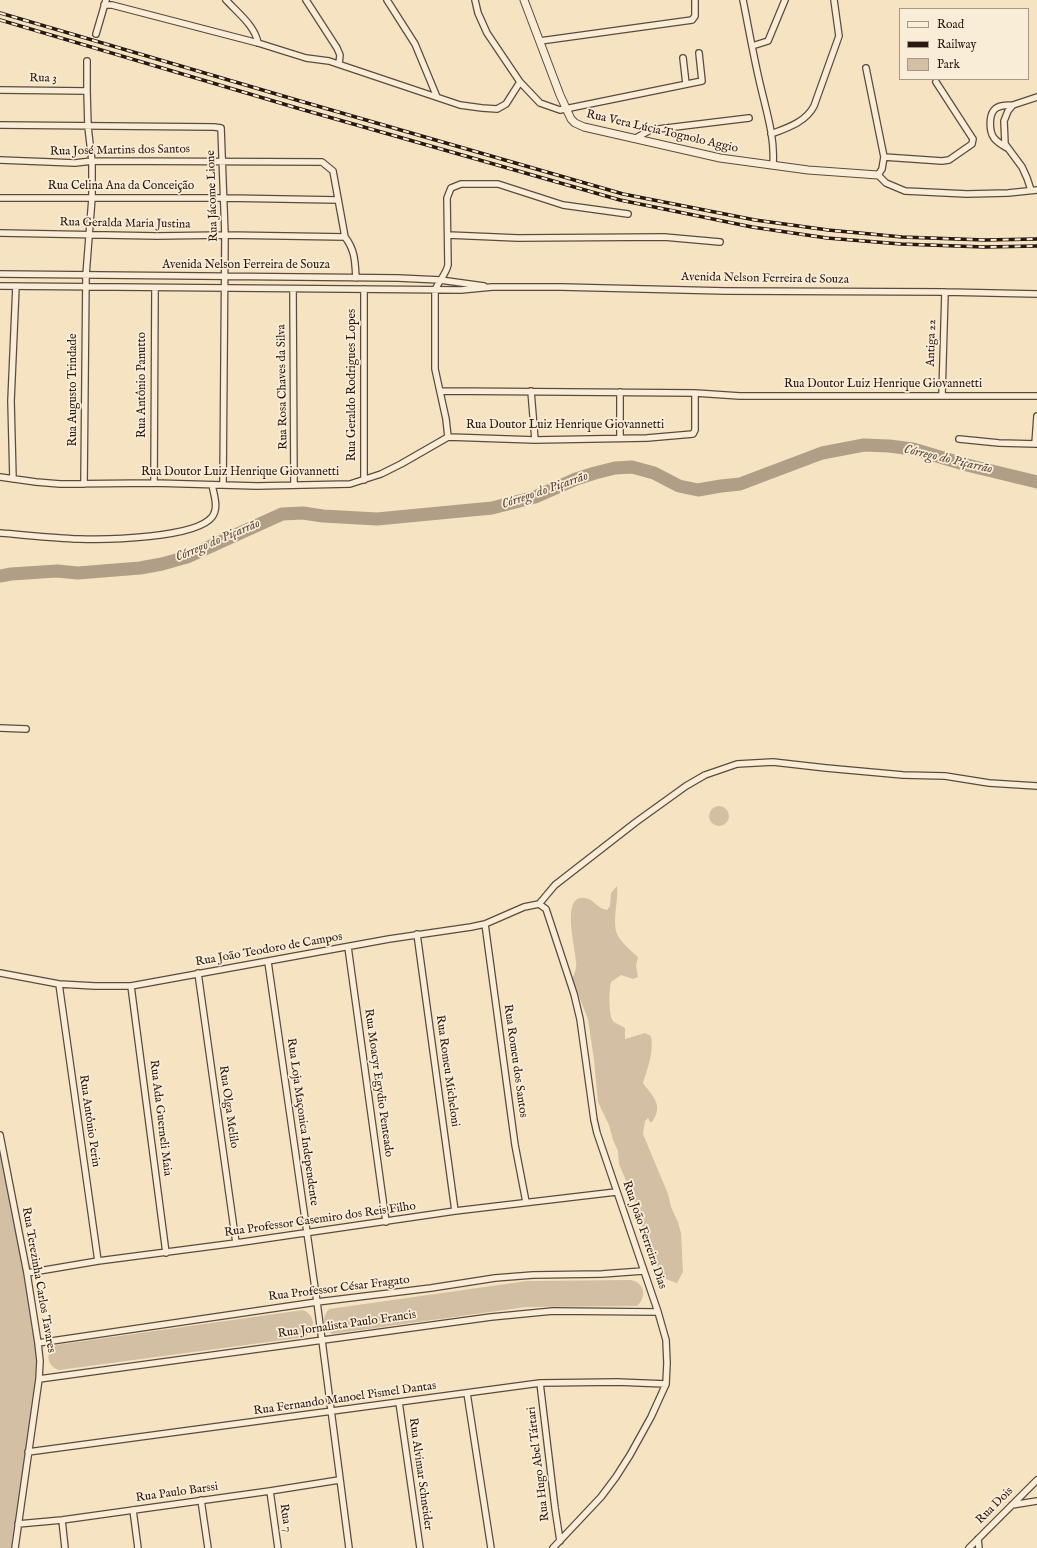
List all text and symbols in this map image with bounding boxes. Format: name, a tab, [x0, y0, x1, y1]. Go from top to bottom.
legend	[899, 8, 1029, 80]
text: Road	[937, 17, 964, 32]
text: Railway	[937, 37, 976, 52]
text: Park	[937, 57, 960, 72]
street label: Rua 3	[29, 72, 57, 86]
street label: Rua Vera Lúcia Tognolo Aggio	[585, 107, 739, 157]
street label: Rua José Martins dos Santos	[50, 143, 190, 159]
street label: Rua Jácome Lione	[204, 150, 222, 242]
street label: Rua Celina Ana da Conceição	[48, 180, 194, 194]
street label: Rua Geralda Maria Justina	[59, 216, 191, 232]
street label: Avenida Nelson Ferreira de Souza	[162, 259, 330, 273]
street label: Avenida Nelson Ferreira de Souza	[681, 270, 849, 288]
street label: Rua Geraldo Rodrigues Lopes	[346, 309, 360, 461]
street label: Antiga 22	[924, 319, 940, 367]
street label: Rua Rosa Chaves da Silva	[275, 324, 291, 450]
street label: Rua Antônio Panutto	[136, 332, 150, 438]
street label: Rua Augusto Trindade	[67, 334, 81, 446]
street label: Rua Doutor Luiz Henrique Giovannetti	[784, 378, 982, 392]
street label: Rua Doutor Luiz Henrique Giovannetti	[466, 419, 664, 433]
water label: Córrego do Piçarrão	[902, 442, 994, 478]
street label: Rua Doutor Luiz Henrique Giovannetti	[141, 466, 339, 480]
water label: Córrego do Piçarrão	[500, 469, 590, 513]
water label: Córrego do Piçarrão	[173, 516, 263, 566]
street label: Rua João Teodoro de Campos	[194, 930, 344, 970]
street label: Rua Romeu dos Santos	[500, 1003, 530, 1119]
street label: Rua Moacyr Egydio Penteado	[360, 1008, 396, 1158]
street label: Rua Romeu Micheloni	[432, 1014, 462, 1128]
street label: Rua Loja Maçonica Independente	[283, 1037, 321, 1207]
street label: Rua Ada Guerneli Maia	[146, 1059, 174, 1177]
street label: Rua Olga Melilo	[215, 1065, 241, 1149]
street label: Rua Antônio Perin	[75, 1074, 103, 1168]
street label: Rua João Ferreira Dias	[619, 1179, 669, 1291]
street label: Rua Professor Casemiro dos Reis Filho	[223, 1199, 417, 1241]
street label: Rua Terezinha Carlos Tavares	[18, 1206, 58, 1354]
street label: Rua Professor César Fragato	[267, 1273, 411, 1305]
street label: Rua Jornalista Paulo Francis	[277, 1308, 417, 1342]
street label: Rua Fernando Manoel Pismel Dantas	[253, 1379, 437, 1419]
street label: Rua Hugo Abel Tártari	[525, 1406, 553, 1522]
street label: Rua Alvimar Schneider	[405, 1417, 435, 1531]
street label: Rua Paulo Barssi	[135, 1480, 219, 1506]
street label: Rua Dois	[973, 1484, 1017, 1528]
street label: Rua 7	[276, 1503, 294, 1533]

